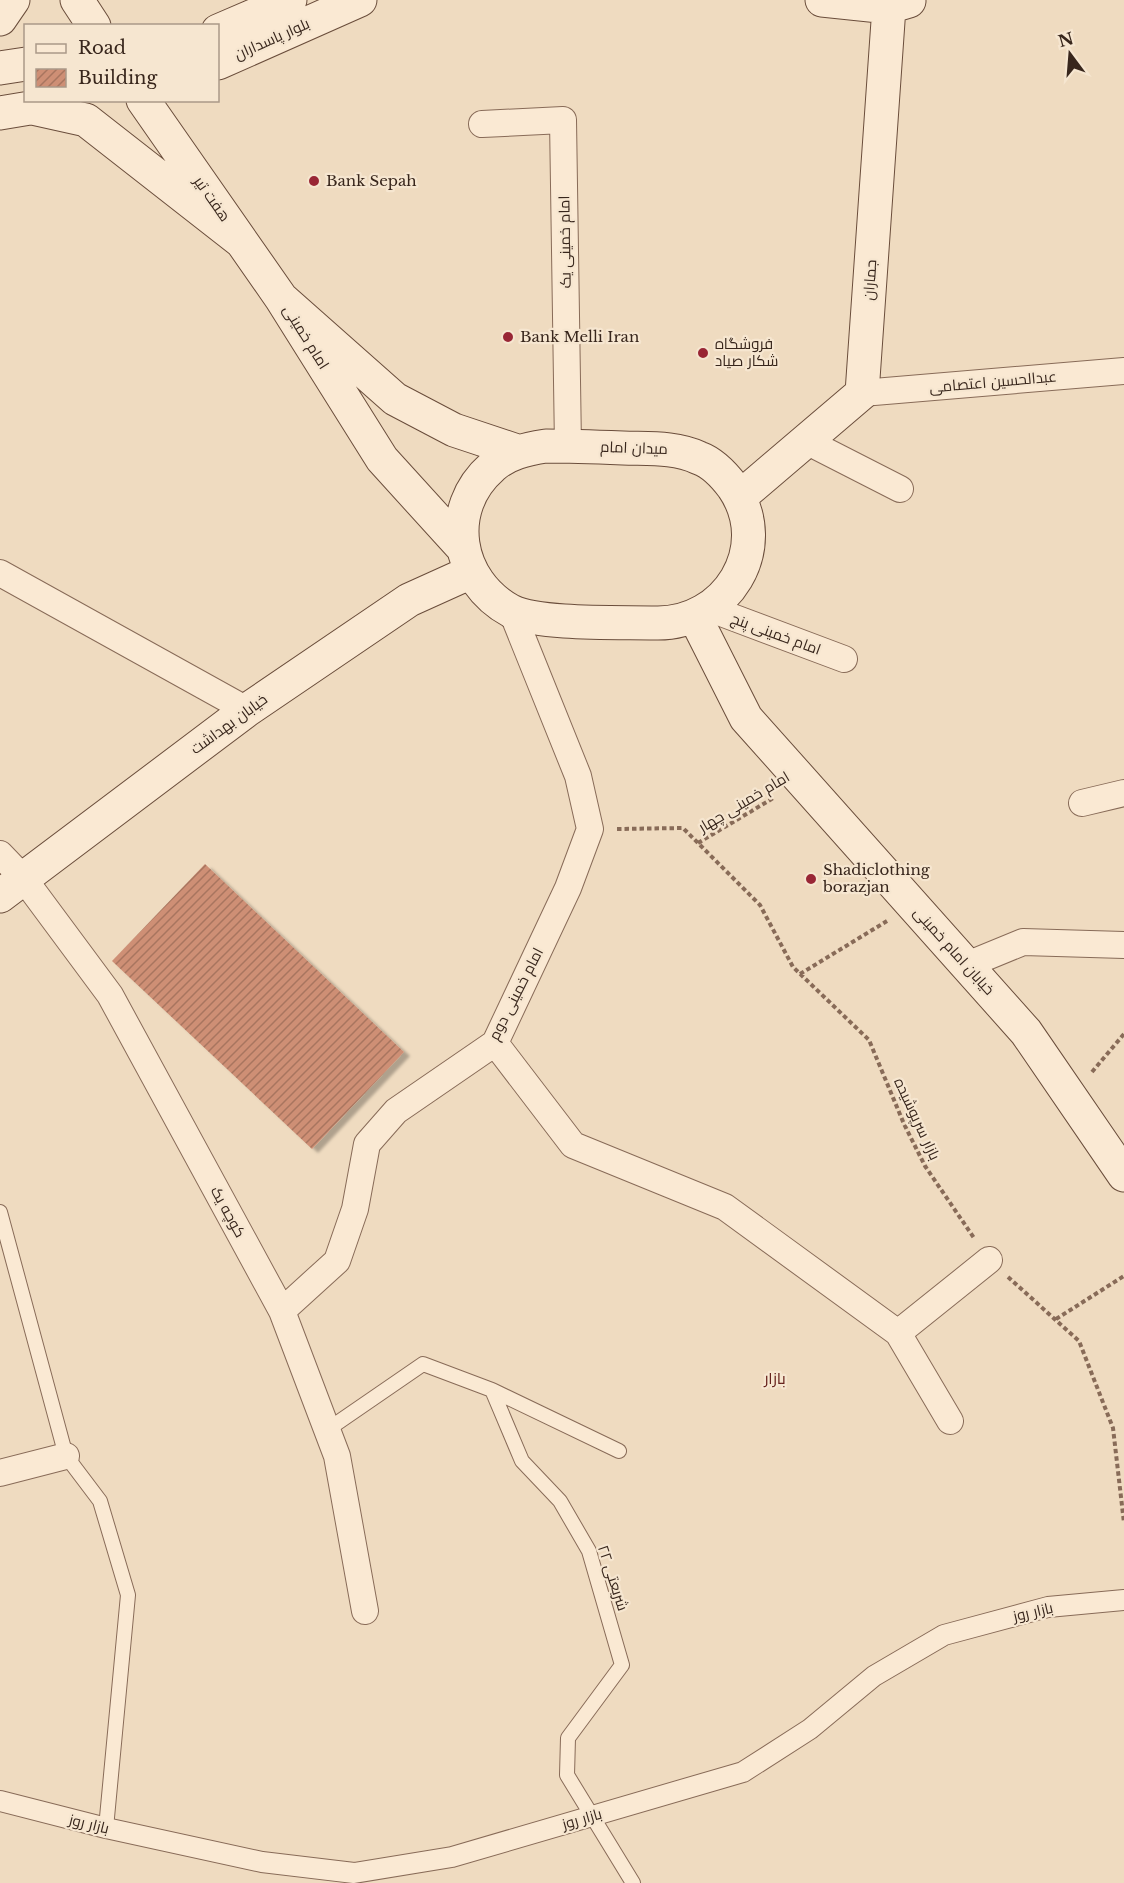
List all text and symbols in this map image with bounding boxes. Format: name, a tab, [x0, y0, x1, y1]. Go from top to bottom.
street label: بلوار پاسداران	[231, 14, 313, 64]
legend	[24, 24, 219, 102]
north arrow	[1040, 24, 1100, 84]
text: N	[1056, 28, 1076, 51]
text: Road	[78, 37, 126, 59]
text: Building	[78, 67, 157, 89]
place label: Bank Sepah	[326, 171, 417, 190]
street label: هفت تیر	[189, 172, 235, 225]
marker: Bank Sepah	[307, 174, 321, 188]
street label: امام خمینی یک	[554, 195, 576, 289]
street label: جماران	[859, 259, 881, 301]
street label: امام خمینی	[278, 301, 334, 373]
place label: Bank Melli Iran	[520, 327, 639, 346]
marker: Bank Melli Iran	[501, 330, 515, 344]
place label: فروشگاه شکار صیاد	[715, 334, 778, 370]
marker: فروشگاه شکار صیاد	[696, 346, 710, 360]
street label: عبدالحسین اعتصامی	[928, 366, 1058, 398]
street label: میدان امام	[600, 437, 668, 459]
street label: امام خمینی پنج	[728, 608, 824, 660]
street label: خیابان بهداشت	[187, 689, 271, 759]
street label: امام خمینی چهار	[694, 767, 793, 838]
place label: Shadiclothing borazjan	[822, 860, 931, 896]
marker: Shadiclothing borazjan	[804, 872, 818, 886]
street label: خیابان امام خمینی	[909, 903, 999, 999]
street label: امام خمینی دوم	[484, 944, 548, 1044]
street label: بازار سرپوشیده	[889, 1075, 945, 1163]
street label: کوچه یک	[206, 1183, 250, 1241]
district label: بازار	[763, 1368, 786, 1388]
street label: شریعتی ۲۲	[593, 1543, 633, 1613]
street label: بازار روز	[1010, 1598, 1055, 1626]
street label: بازار روز	[559, 1804, 604, 1834]
street label: بازار روز	[66, 1809, 111, 1838]

